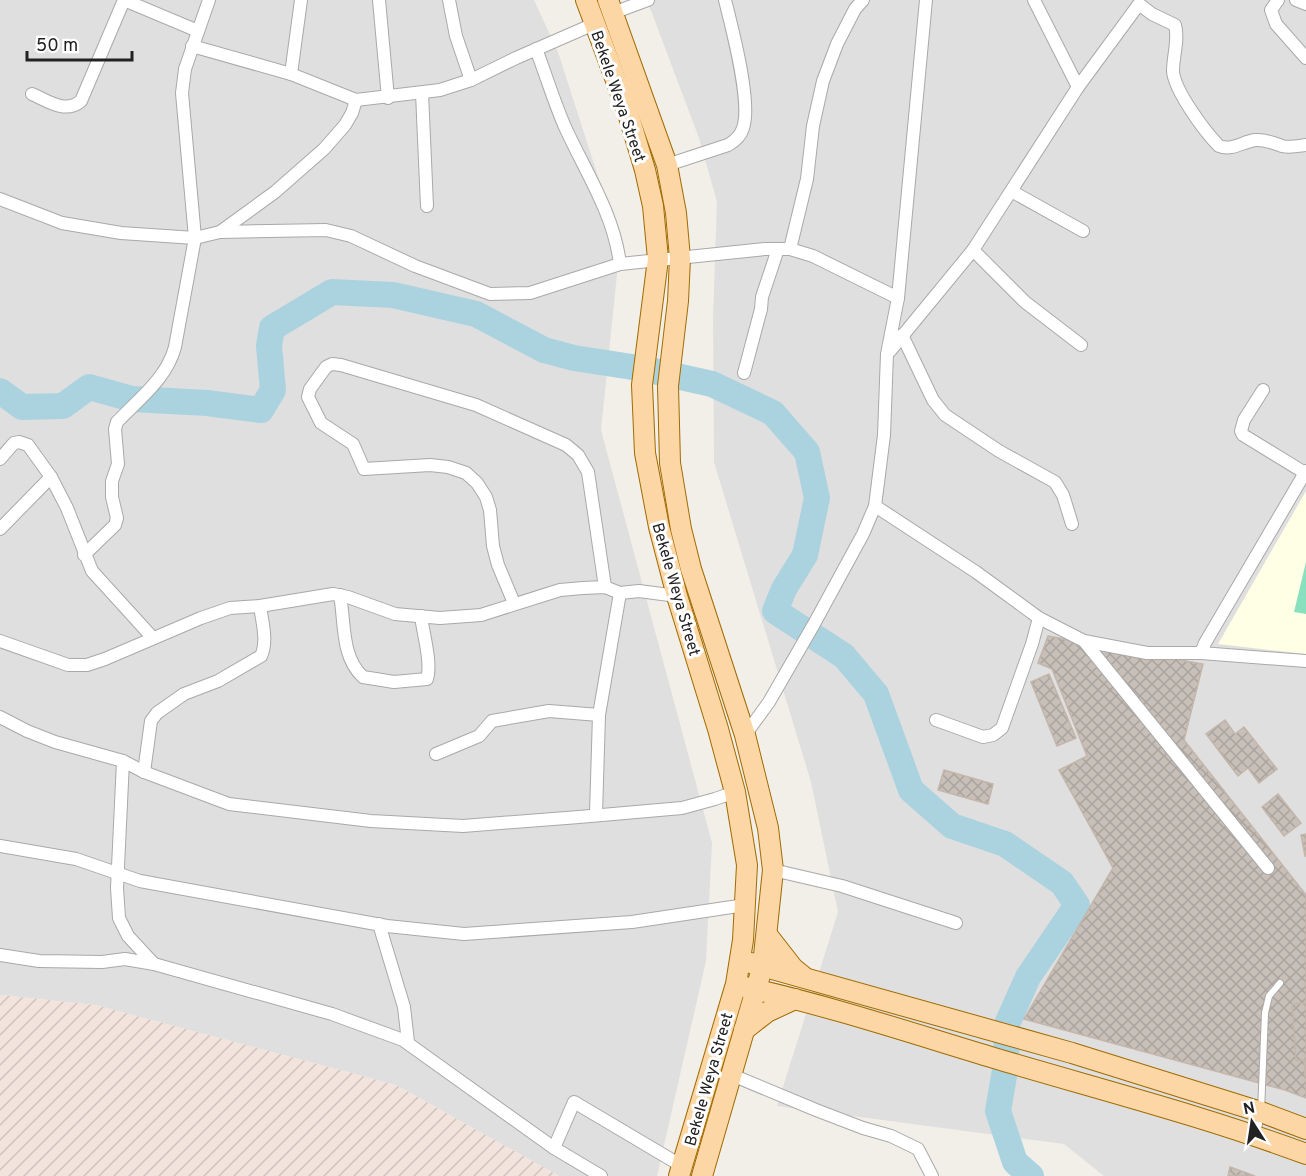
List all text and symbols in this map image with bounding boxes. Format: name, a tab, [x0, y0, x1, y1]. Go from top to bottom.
scale bar	[27, 24, 132, 62]
street label: Bekele Weya Street	[585, 28, 649, 165]
text: 50 m	[36, 35, 78, 58]
street label: Bekele Weya Street	[646, 521, 704, 659]
street label: Bekele Weya Street	[681, 1011, 739, 1149]
north arrow	[1222, 1092, 1282, 1152]
text: N	[1242, 1098, 1257, 1120]

